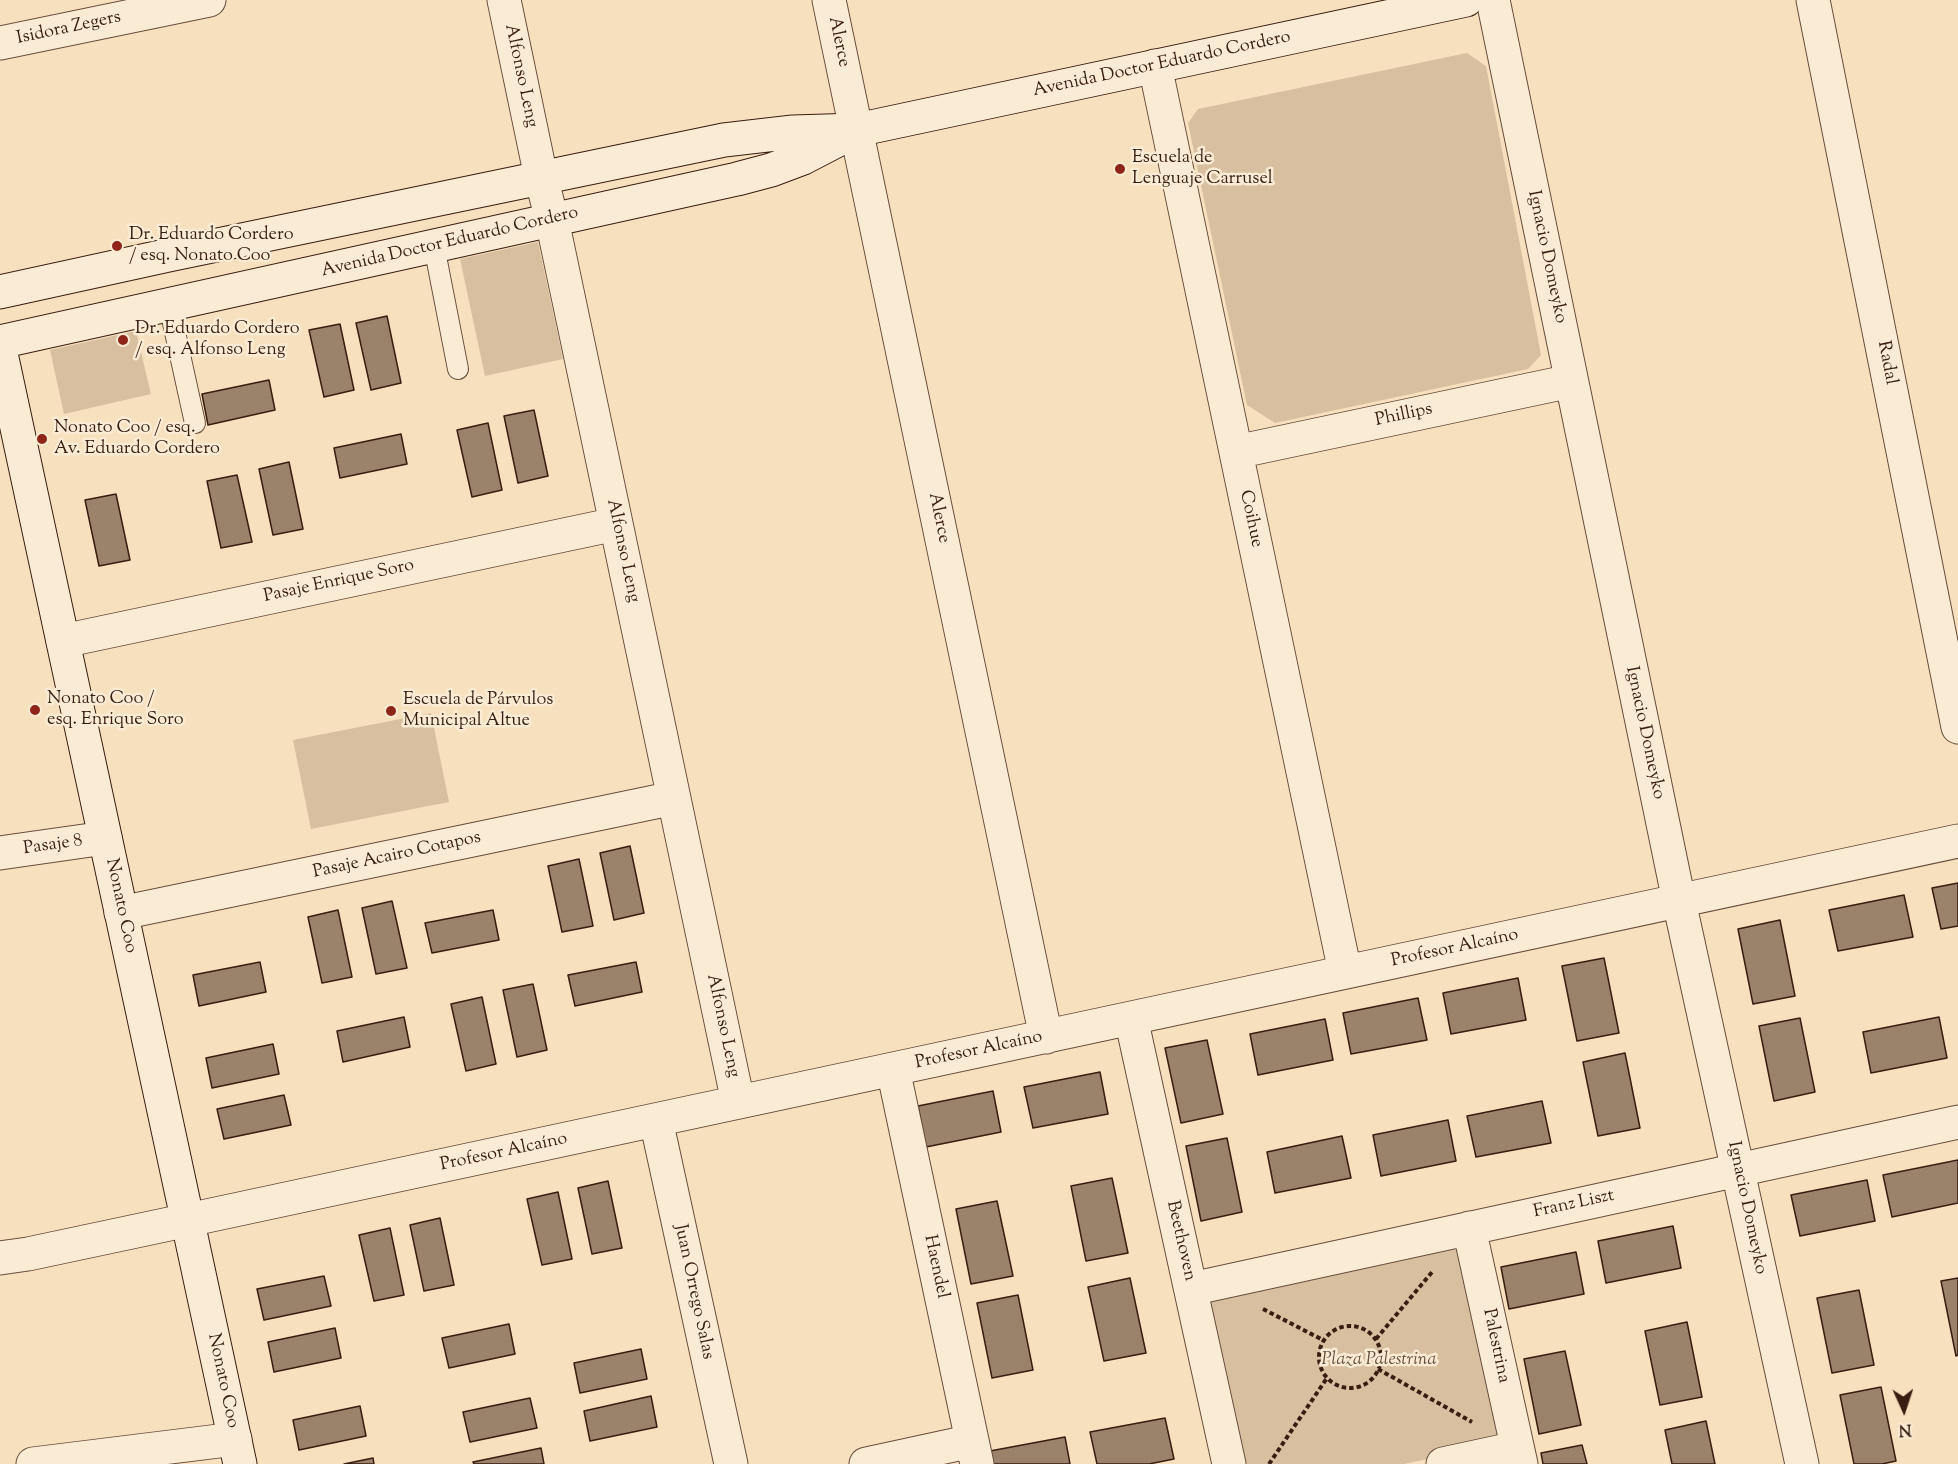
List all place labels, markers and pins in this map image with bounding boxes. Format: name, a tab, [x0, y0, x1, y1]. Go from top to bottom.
place label: Escuela de Lenguaje Carrusel	[1132, 148, 1273, 190]
marker: Escuela de Lenguaje Carrusel	[1113, 162, 1127, 176]
place label: Dr. Eduardo Cordero / esq. Nonato Coo	[129, 225, 293, 268]
marker: Dr. Eduardo Cordero / esq. Nonato Coo	[110, 239, 124, 253]
place label: Dr. Eduardo Cordero / esq. Alfonso Leng	[135, 319, 299, 362]
marker: Dr. Eduardo Cordero / esq. Alfonso Leng	[116, 333, 130, 347]
place label: Nonato Coo / esq. Av. Eduardo Cordero	[54, 418, 220, 460]
marker: Nonato Coo / esq. Av. Eduardo Cordero	[35, 432, 49, 446]
place label: Nonato Coo / esq. Enrique Soro	[47, 689, 184, 732]
place label: Escuela de Párvulos Municipal Altue	[403, 690, 553, 732]
marker: Nonato Coo / esq. Enrique Soro	[28, 703, 42, 717]
marker: Escuela de Párvulos Municipal Altue	[384, 704, 398, 718]

